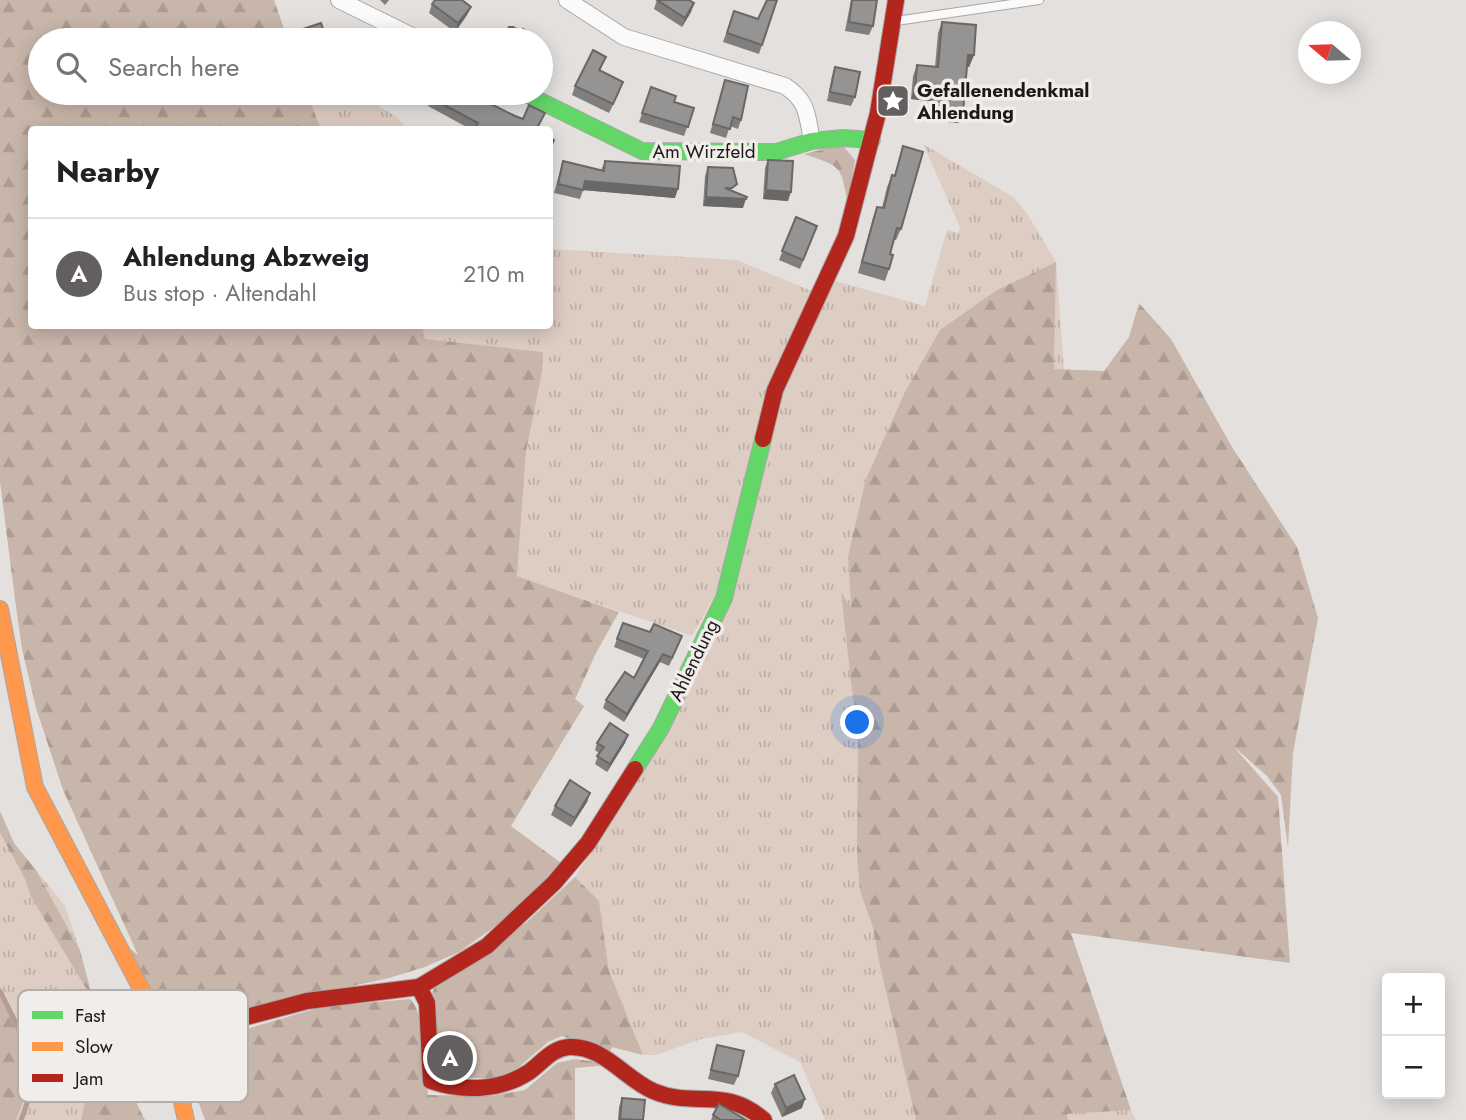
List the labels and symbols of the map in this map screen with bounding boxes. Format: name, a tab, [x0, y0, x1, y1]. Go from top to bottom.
north arrow	[1298, 21, 1361, 84]
place label: Gefallenendenkmal Ahlendung	[916, 77, 1089, 126]
place icon: Gefallenendenkmal Ahlendung	[874, 82, 912, 120]
street label: Am Wirzfeld	[652, 138, 756, 165]
street label: Ahlendung	[662, 615, 725, 706]
your location	[840, 705, 874, 739]
legend	[18, 990, 248, 1102]
text: Fast	[75, 1002, 106, 1029]
pin: A	[427, 1032, 473, 1084]
text: Slow	[75, 1033, 113, 1060]
text: Jam	[72, 1065, 104, 1092]

